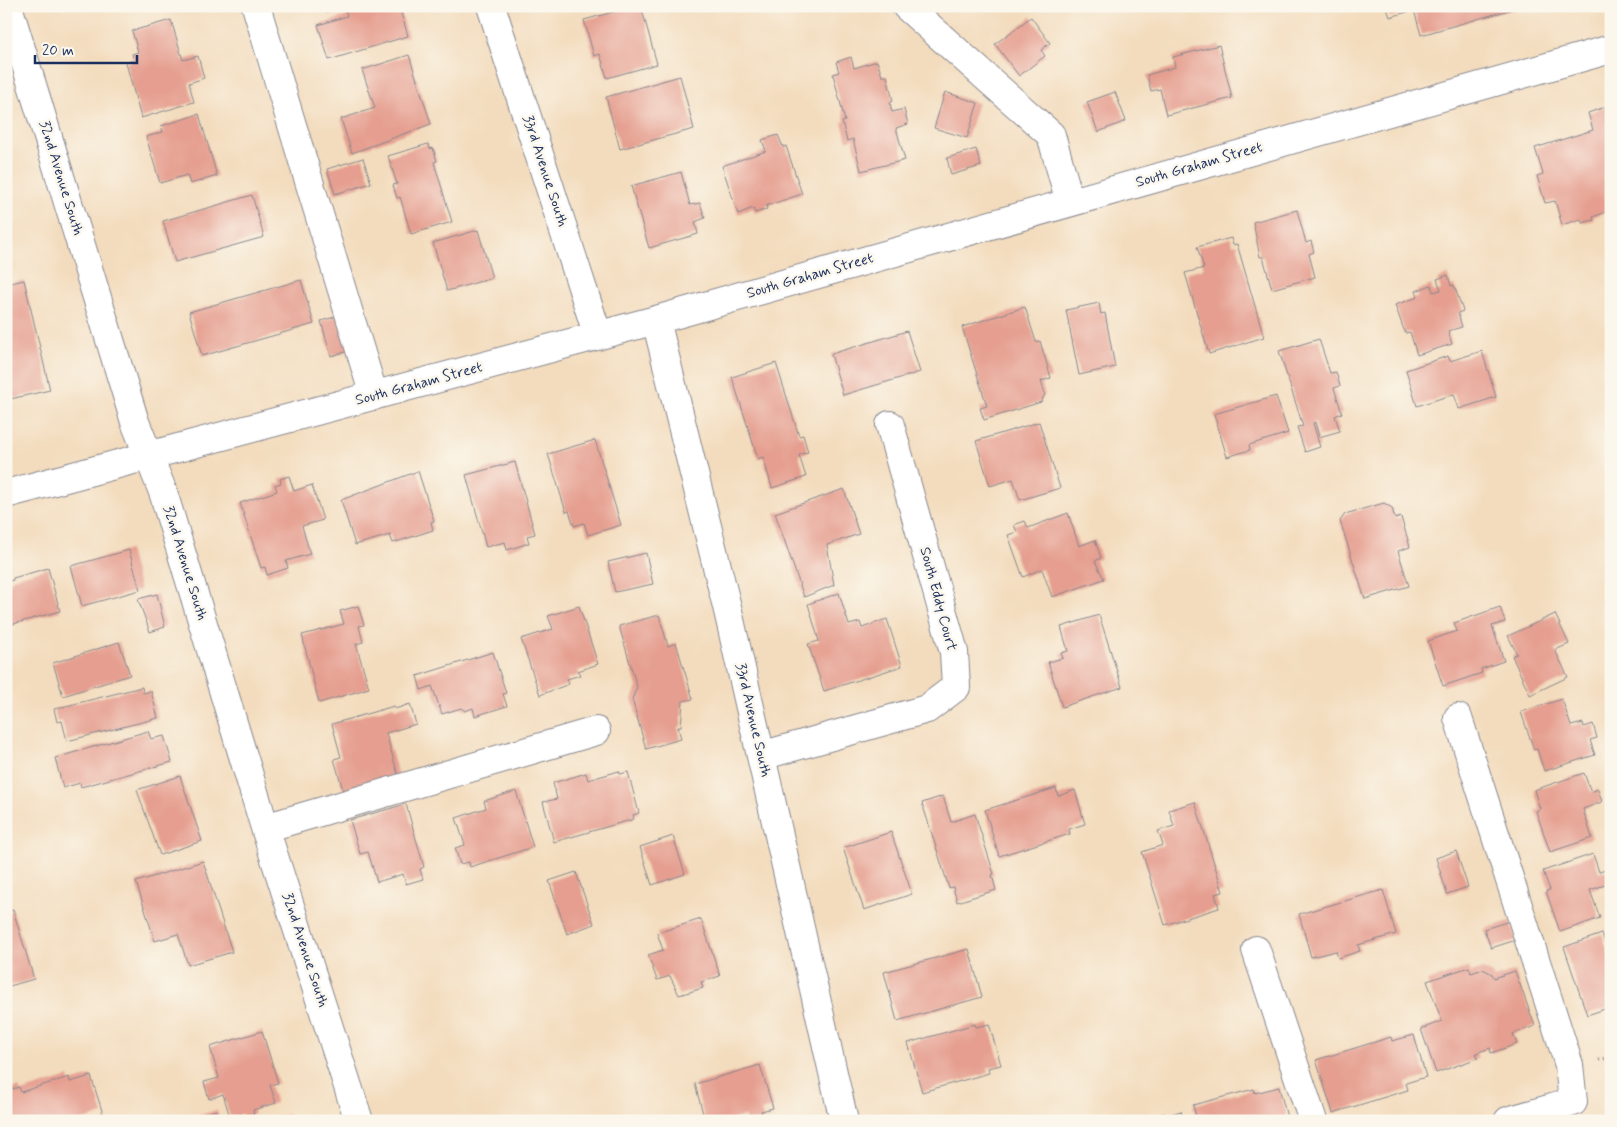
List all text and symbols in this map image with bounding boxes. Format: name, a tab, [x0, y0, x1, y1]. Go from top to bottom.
scale bar	[35, 32, 138, 64]
text: 20 m	[42, 41, 74, 61]
street label: 33rd Avenue South	[518, 113, 572, 229]
street label: 32nd Avenue South	[34, 118, 88, 238]
street label: South Graham Street	[1133, 137, 1265, 193]
street label: South Graham Street	[744, 248, 876, 304]
street label: South Graham Street	[353, 357, 485, 411]
street label: 32nd Avenue South	[158, 503, 212, 623]
street label: South Eddy Court	[915, 545, 961, 653]
street label: 33rd Avenue South	[730, 661, 776, 779]
street label: 32nd Avenue South	[277, 890, 333, 1010]

